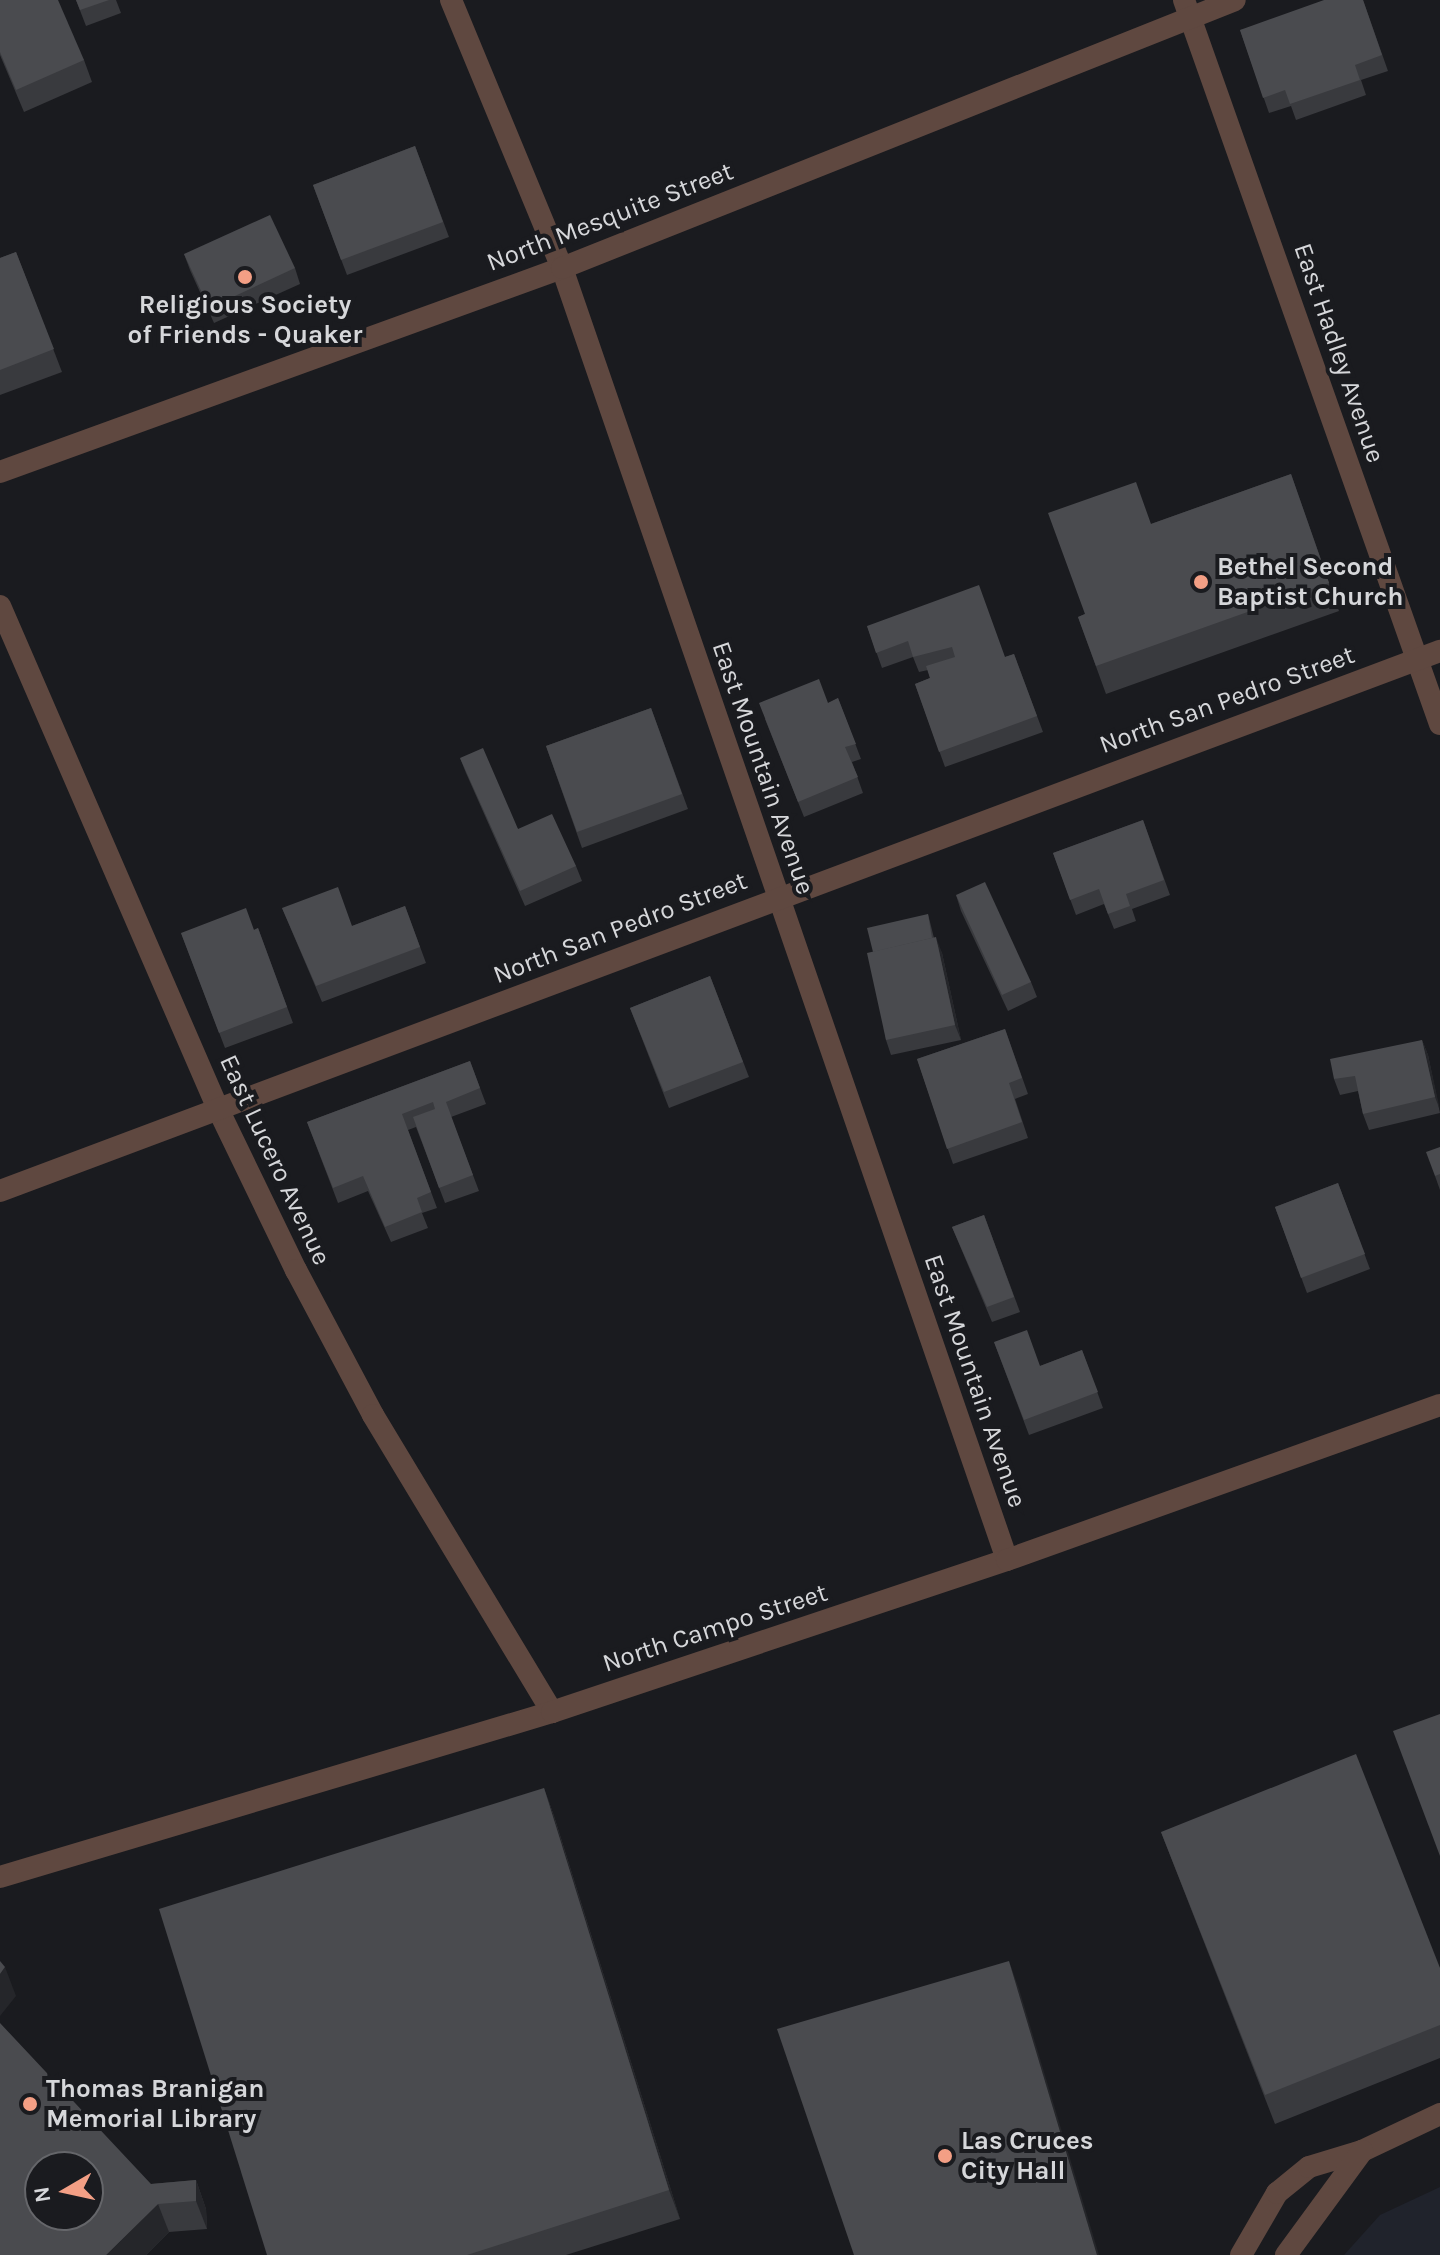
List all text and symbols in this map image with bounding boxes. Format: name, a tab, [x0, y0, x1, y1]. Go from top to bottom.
street label: North Mesquite Street	[482, 156, 738, 278]
street label: East Hadley Avenue	[1287, 239, 1391, 467]
marker: Religious Society of Friends - Quaker	[236, 268, 254, 286]
place label: Religious Society of Friends - Quaker	[127, 289, 363, 350]
place label: Bethel Second Baptist Church	[1217, 551, 1403, 612]
marker: Bethel Second Baptist Church	[1192, 573, 1210, 591]
street label: East Mountain Avenue	[705, 637, 821, 899]
street label: North San Pedro Street	[1095, 639, 1359, 761]
street label: North San Pedro Street	[489, 865, 751, 991]
street label: East Lucero Avenue	[213, 1050, 337, 1270]
street label: East Mountain Avenue	[917, 1250, 1033, 1512]
street label: North Campo Street	[599, 1577, 831, 1679]
place label: Thomas Branigan Memorial Library	[46, 2073, 264, 2134]
marker: Thomas Branigan Memorial Library	[21, 2095, 39, 2113]
place label: Las Cruces City Hall	[961, 2125, 1094, 2186]
marker: Las Cruces City Hall	[936, 2147, 954, 2165]
north arrow	[24, 2151, 104, 2231]
text: N	[28, 2185, 56, 2204]

